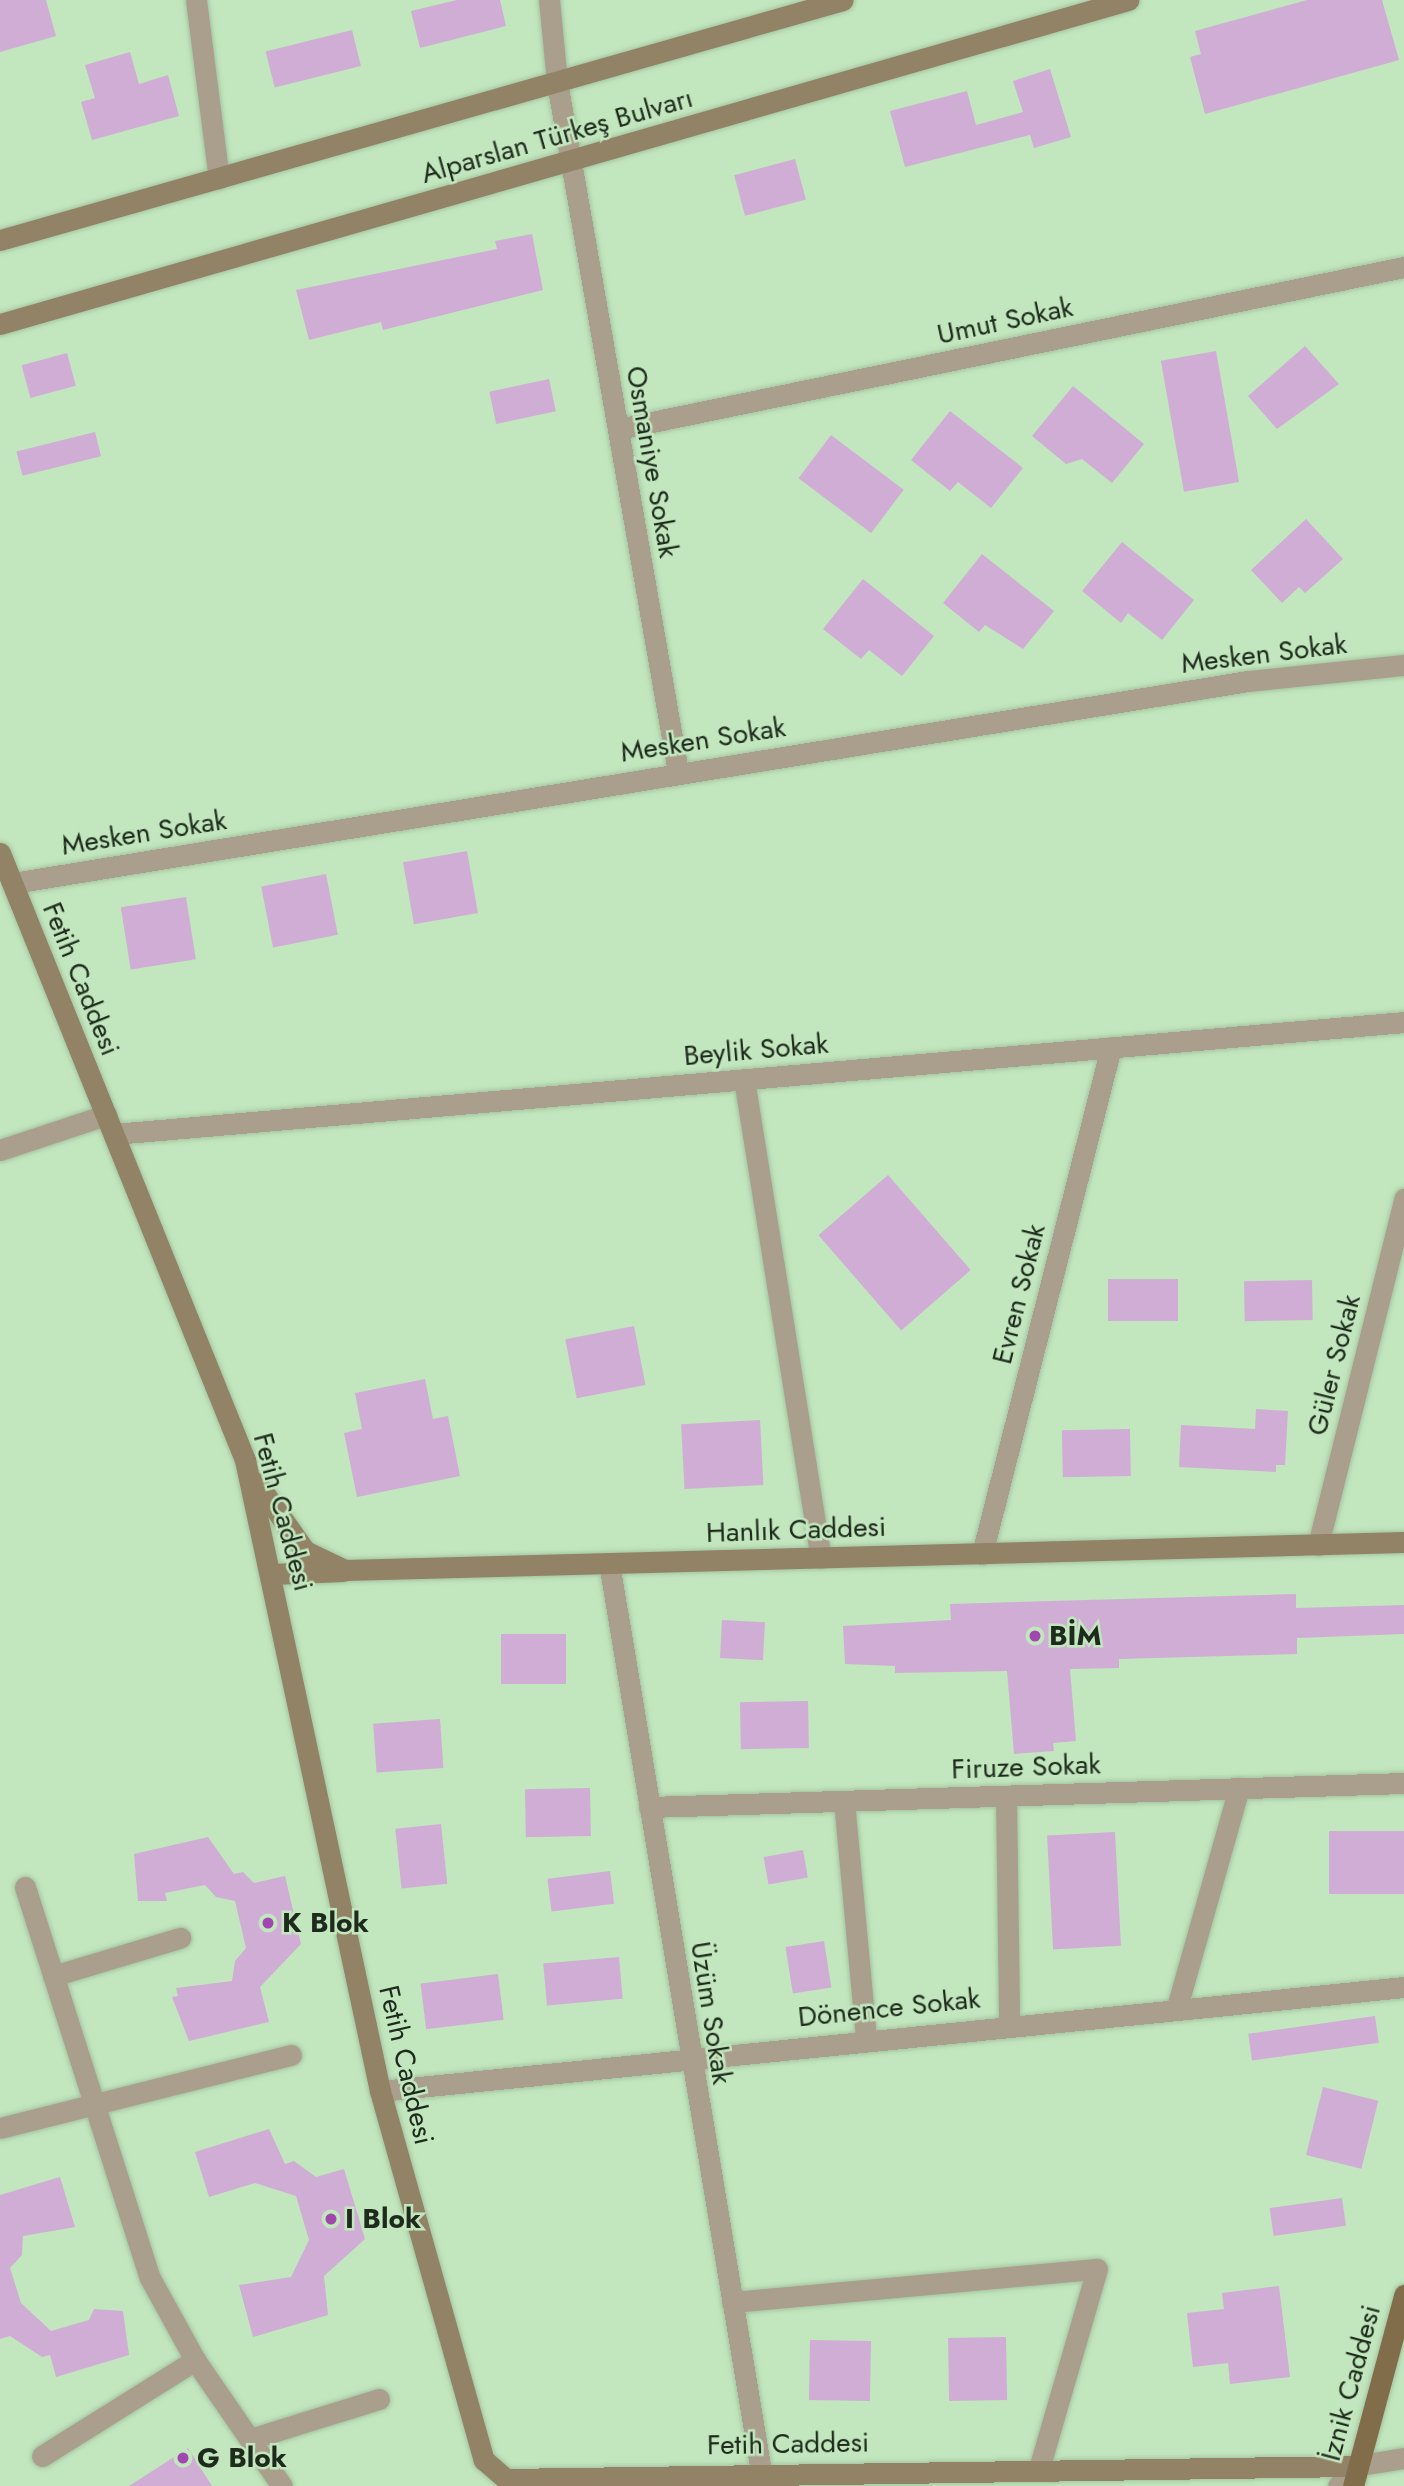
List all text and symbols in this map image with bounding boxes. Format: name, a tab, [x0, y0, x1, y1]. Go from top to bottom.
street label: Alparslan Türkeş Bulvarı	[417, 81, 697, 191]
street label: Umut Sokak	[934, 290, 1076, 352]
street label: Osmaniye Sokak	[619, 363, 685, 561]
street label: Mesken Sokak	[1179, 627, 1349, 681]
street label: Mesken Sokak	[618, 710, 788, 770]
street label: Mesken Sokak	[59, 803, 229, 863]
street label: Fetih Caddesi	[35, 897, 127, 1061]
street label: Beylik Sokak	[682, 1027, 830, 1073]
street label: Evren Sokak	[985, 1220, 1053, 1368]
street label: Güler Sokak	[1300, 1291, 1368, 1439]
street label: Fetih Caddesi	[246, 1429, 320, 1595]
street label: Hanlık Caddesi	[705, 1510, 887, 1550]
place label: BİM	[1049, 1619, 1101, 1653]
marker: BİM	[1027, 1628, 1043, 1644]
street label: Firuze Sokak	[951, 1748, 1101, 1786]
place label: K Blok	[282, 1906, 369, 1940]
marker: K Blok	[260, 1915, 276, 1931]
street label: Üzüm Sokak	[683, 1939, 739, 2087]
street label: Fetih Caddesi	[371, 1982, 441, 2148]
street label: Dönence Sokak	[796, 1982, 982, 2034]
place label: I Blok	[345, 2202, 421, 2236]
marker: I Blok	[323, 2211, 339, 2227]
street label: İznik Caddesi	[1314, 2301, 1388, 2465]
street label: Fetih Caddesi	[707, 2426, 869, 2462]
place label: G Blok	[197, 2441, 287, 2475]
marker: G Blok	[175, 2450, 191, 2466]

